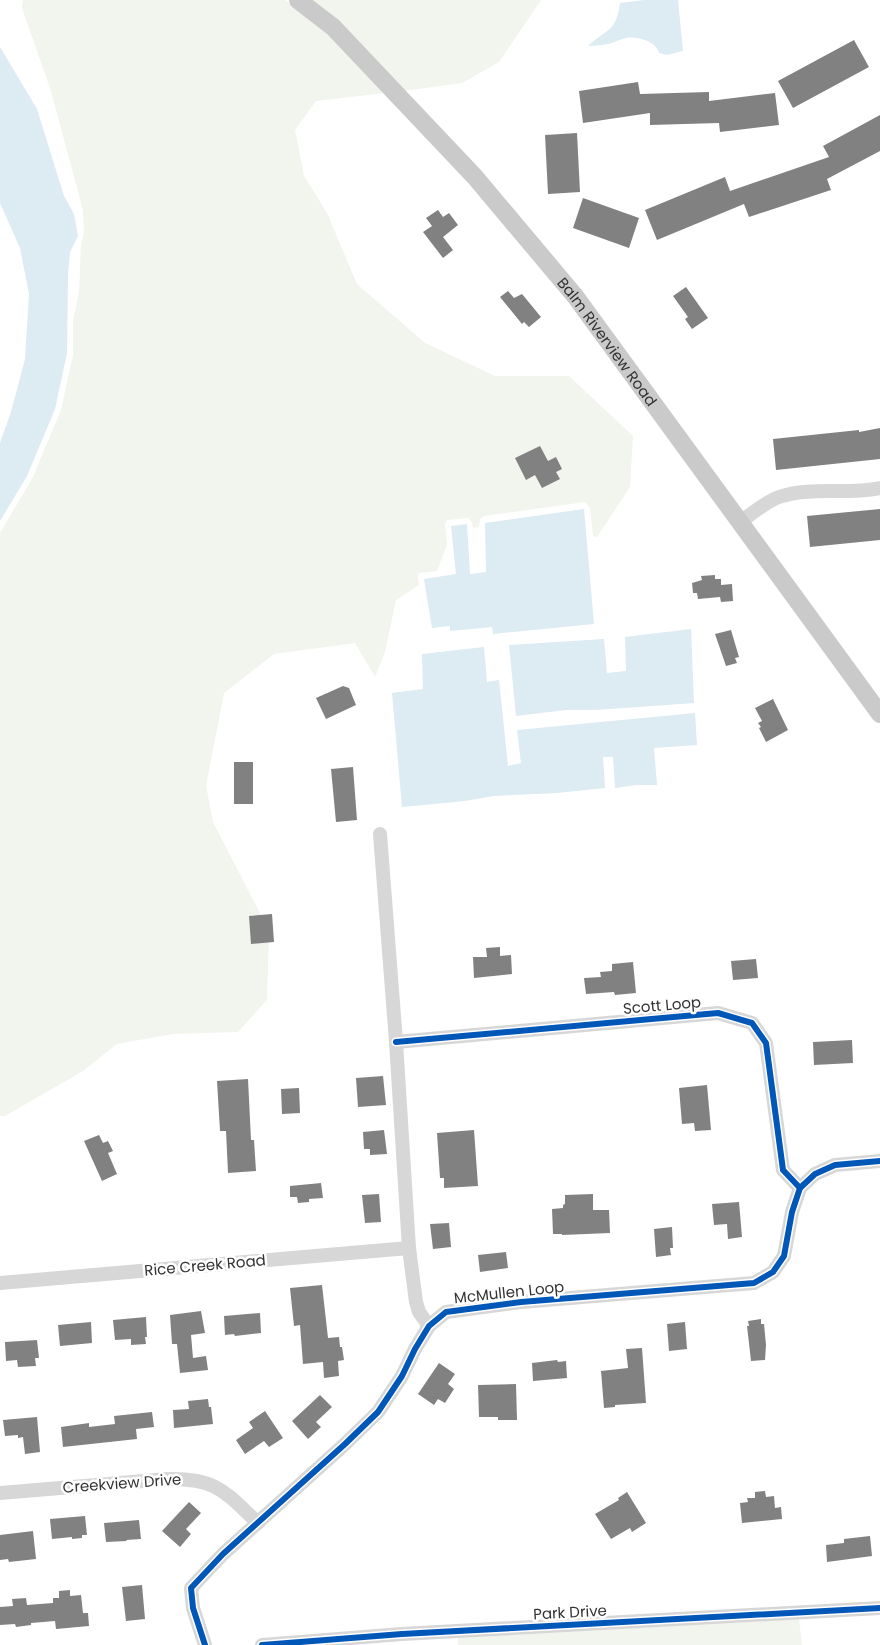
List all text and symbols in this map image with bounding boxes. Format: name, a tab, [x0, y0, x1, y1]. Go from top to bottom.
street label: Balm Riverview Road	[553, 272, 662, 410]
street label: Scott Loop	[622, 991, 702, 1019]
street label: Rice Creek Road	[143, 1249, 267, 1281]
street label: McMullen Loop	[453, 1276, 565, 1308]
street label: Creekview Drive	[62, 1468, 182, 1498]
street label: Park Drive	[533, 1600, 607, 1624]

